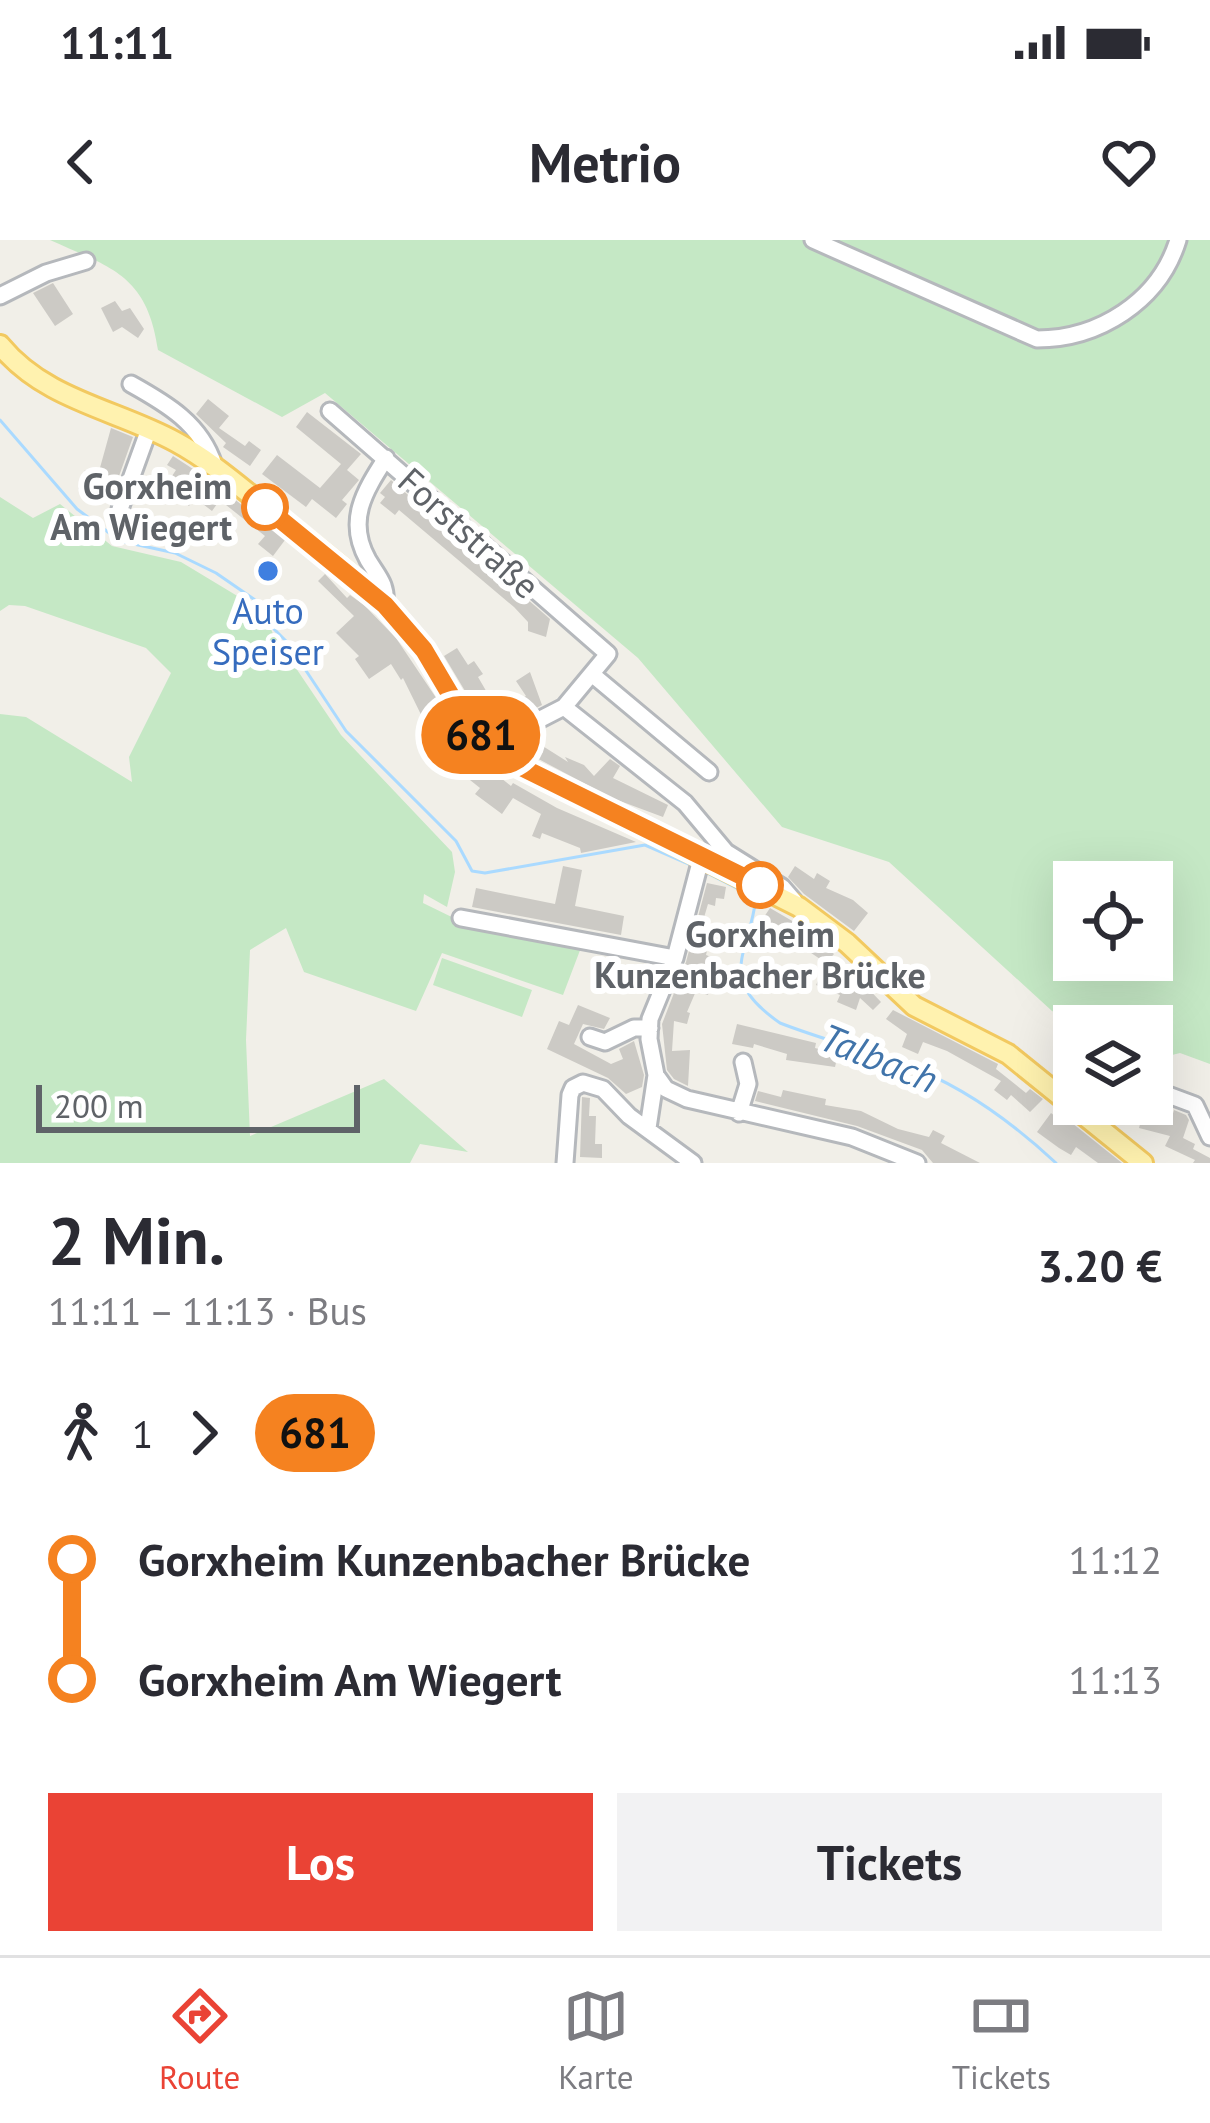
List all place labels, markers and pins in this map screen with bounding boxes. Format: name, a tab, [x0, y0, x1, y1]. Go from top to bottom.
place label: Gorxheim Am Wiegert	[50, 462, 232, 550]
marker: Gorxheim Am Wiegert	[243, 485, 287, 529]
marker: Auto Speiser	[255, 558, 281, 584]
place label: Auto Speiser	[212, 587, 324, 675]
marker: Gorxheim Kunzenbacher Brücke	[738, 863, 782, 907]
place label: Gorxheim Kunzenbacher Brücke	[594, 910, 926, 998]

